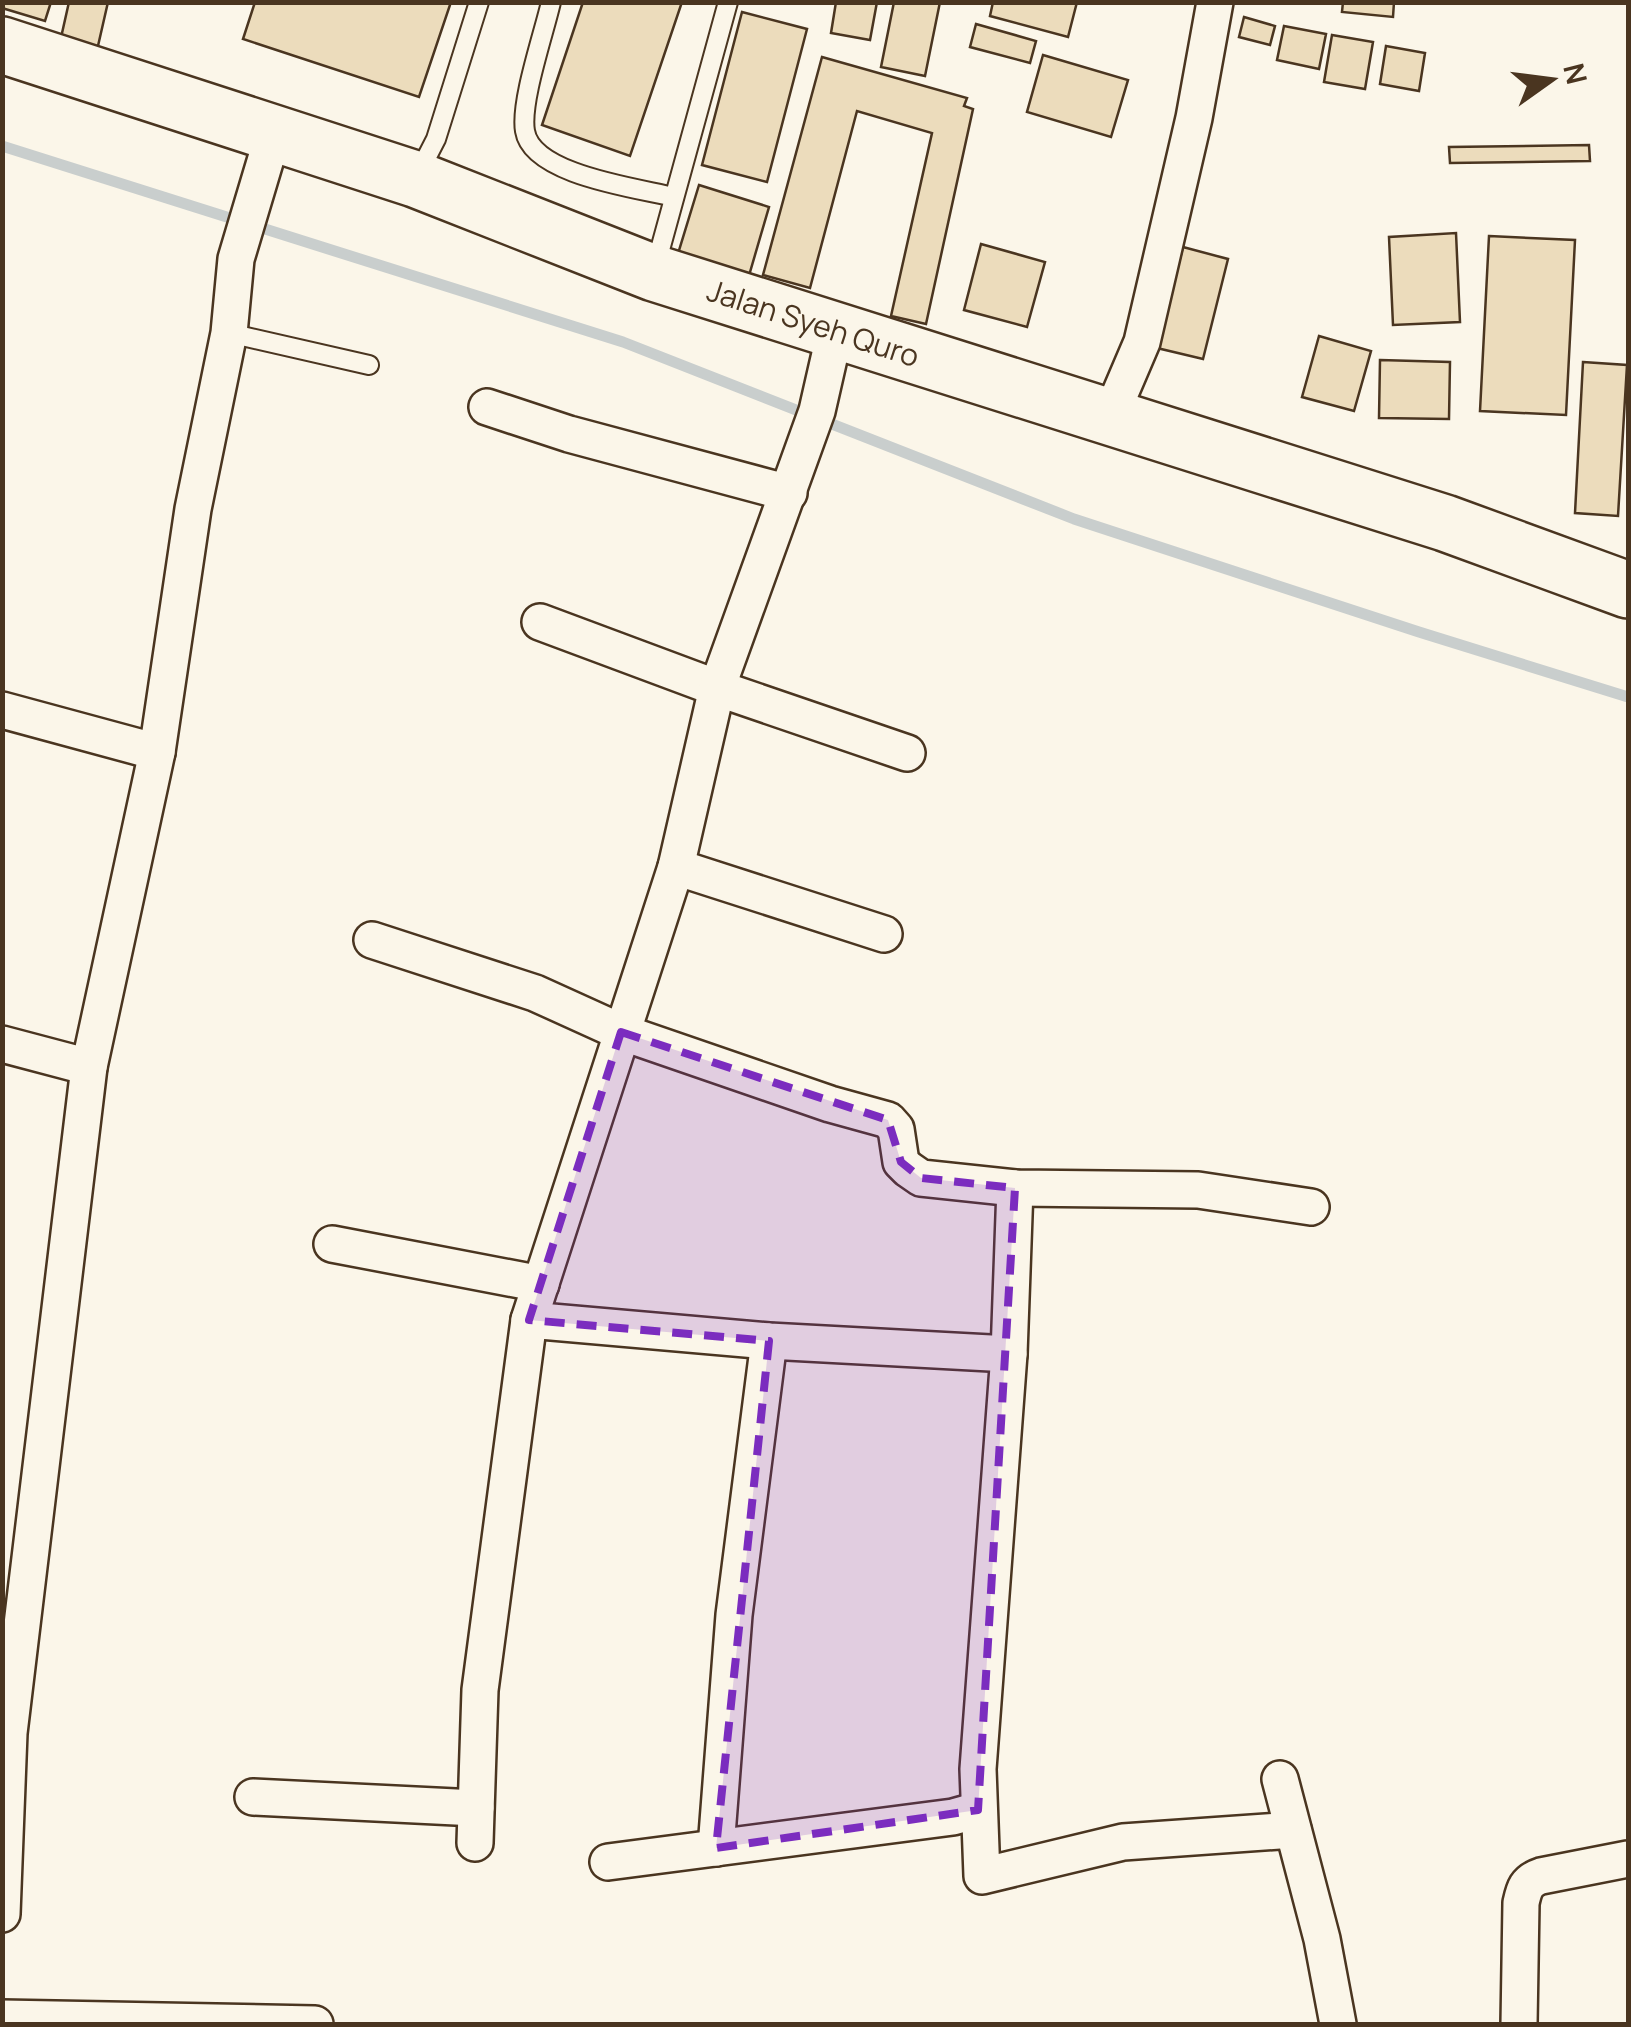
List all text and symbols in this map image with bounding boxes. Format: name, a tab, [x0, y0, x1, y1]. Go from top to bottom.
north arrow	[1501, 30, 1601, 130]
text: N	[1555, 59, 1597, 88]
street label: Jalan Syeh Quro	[702, 269, 925, 376]

